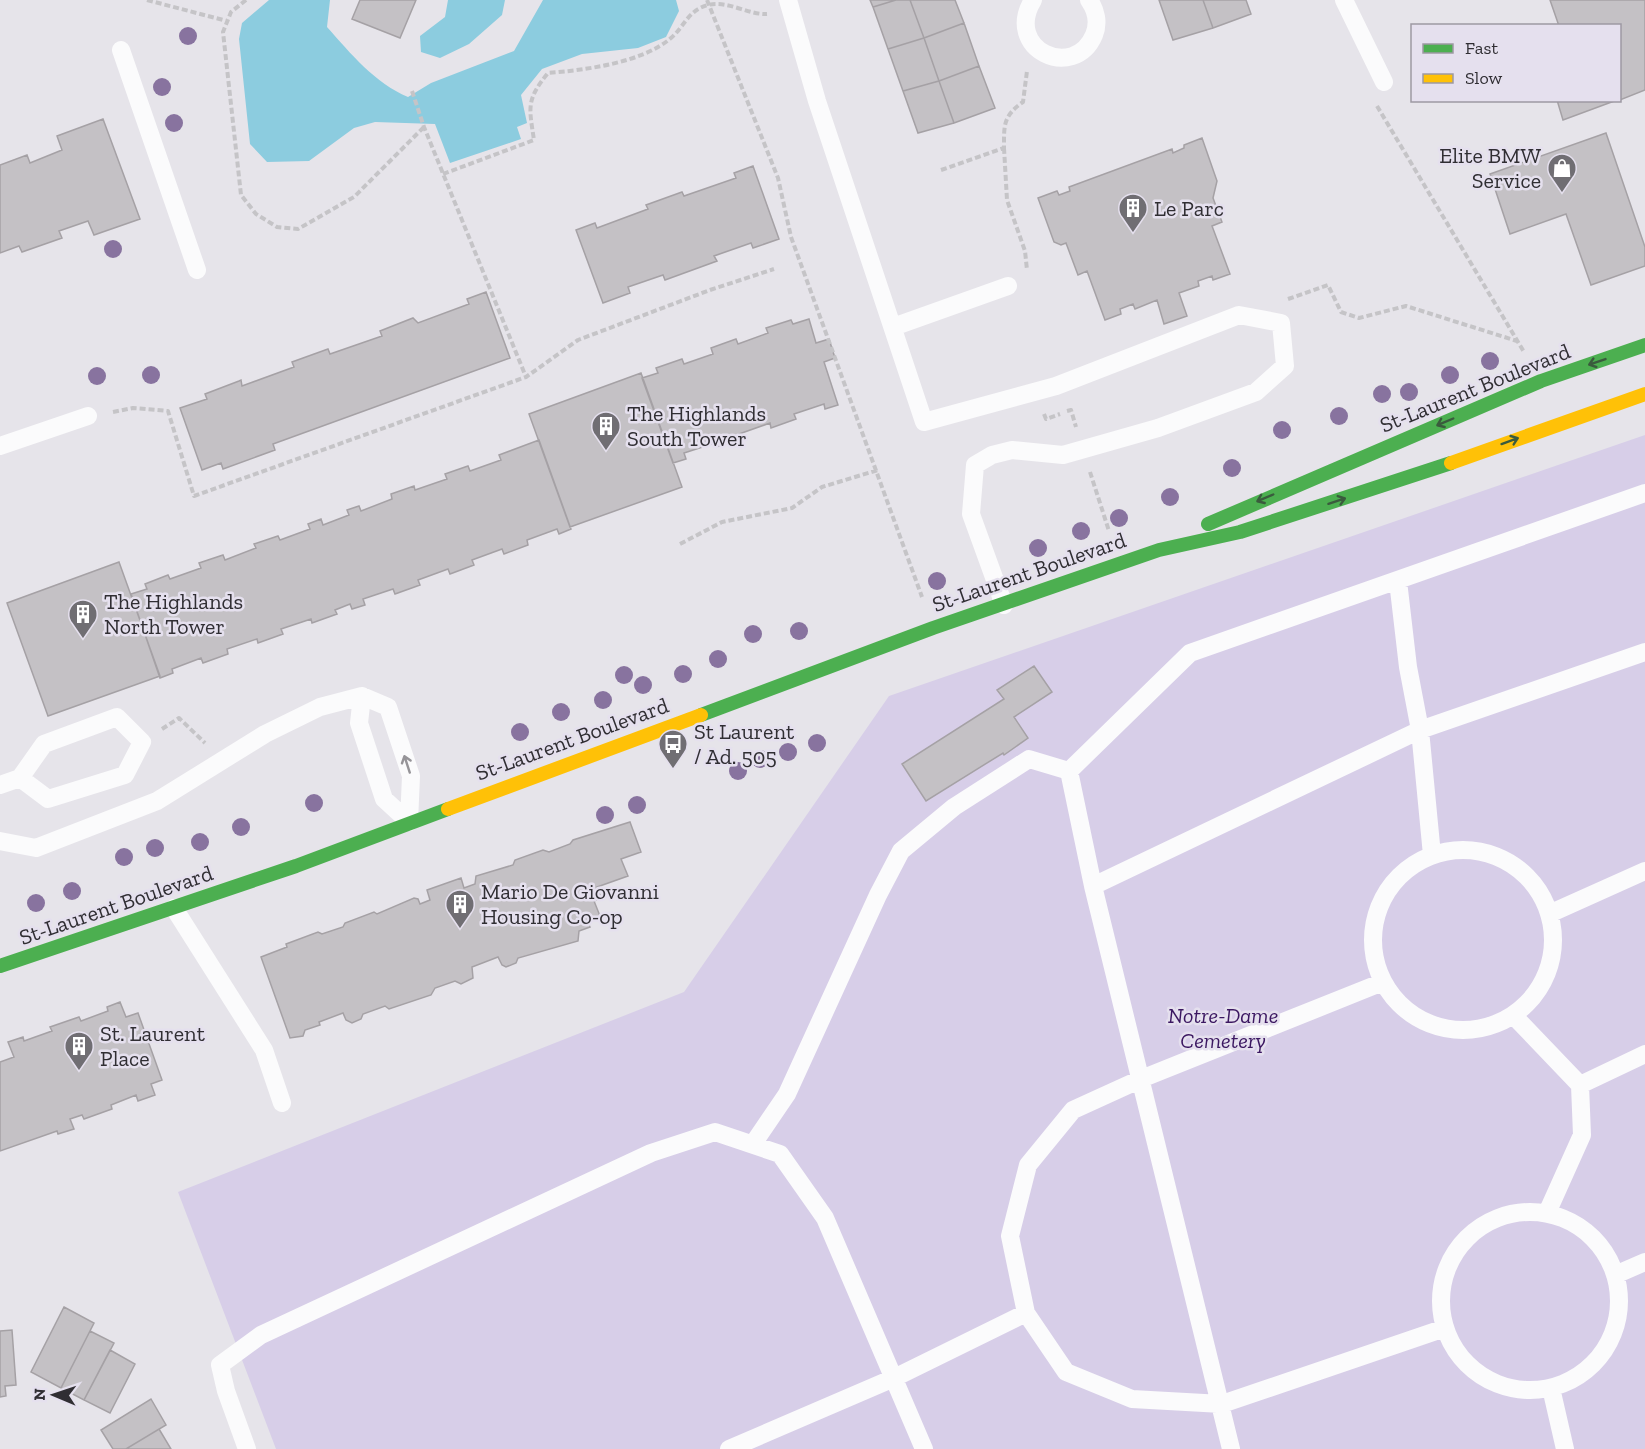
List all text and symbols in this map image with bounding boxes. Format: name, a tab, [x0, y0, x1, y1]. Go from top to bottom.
legend	[1411, 24, 1621, 102]
text: Fast	[1465, 37, 1498, 59]
text: Slow	[1465, 67, 1502, 89]
place label: Elite BMW Service	[1439, 142, 1541, 194]
shop icon: Elite BMW Service	[1546, 152, 1578, 194]
building icon: Le Parc	[1117, 192, 1149, 234]
place label: Le Parc	[1154, 195, 1224, 222]
street label: St-Laurent Boulevard	[1376, 337, 1574, 439]
one-way arrow	[1588, 357, 1607, 368]
place label: The Highlands South Tower	[627, 400, 766, 452]
building icon: The Highlands South Tower	[590, 410, 622, 452]
one-way arrow	[1436, 417, 1454, 428]
one-way arrow	[1501, 435, 1519, 446]
one-way arrow	[1257, 493, 1275, 504]
one-way arrow	[1327, 495, 1346, 506]
street label: St-Laurent Boulevard	[929, 526, 1129, 618]
place label: The Highlands North Tower	[104, 588, 243, 640]
building icon: The Highlands North Tower	[67, 598, 99, 640]
street label: St-Laurent Boulevard	[472, 692, 672, 786]
place label: St Laurent / Ad. 505	[694, 718, 795, 770]
bus stop icon: St Laurent / Ad. 505	[657, 728, 689, 770]
one-way arrow	[401, 755, 412, 774]
street label: St-Laurent Boulevard	[16, 859, 216, 951]
place label: Mario De Giovanni Housing Co-op	[481, 878, 659, 930]
building icon: Mario De Giovanni Housing Co-op	[444, 888, 476, 930]
park label: Notre-Dame Cemetery	[1168, 1002, 1278, 1054]
place label: St. Laurent Place	[100, 1020, 206, 1072]
building icon: St. Laurent Place	[63, 1030, 95, 1072]
north arrow	[24, 1365, 84, 1425]
text: N	[30, 1388, 49, 1401]

